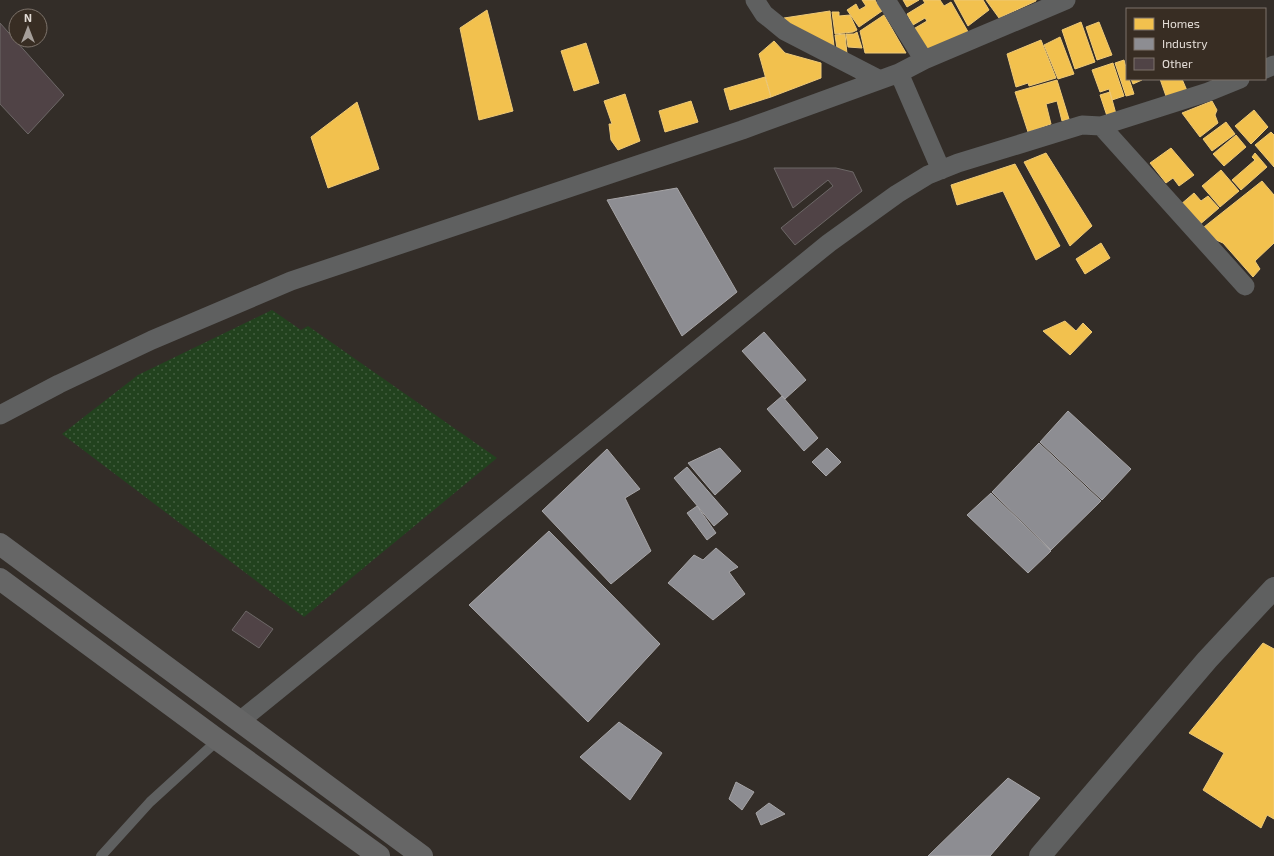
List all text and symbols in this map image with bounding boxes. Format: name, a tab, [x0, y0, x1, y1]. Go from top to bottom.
north arrow	[8, 8, 48, 48]
legend	[1126, 8, 1266, 80]
text: N	[24, 11, 32, 24]
text: Homes	[1162, 16, 1200, 30]
text: Industry	[1162, 36, 1208, 50]
text: Other	[1162, 56, 1193, 70]

